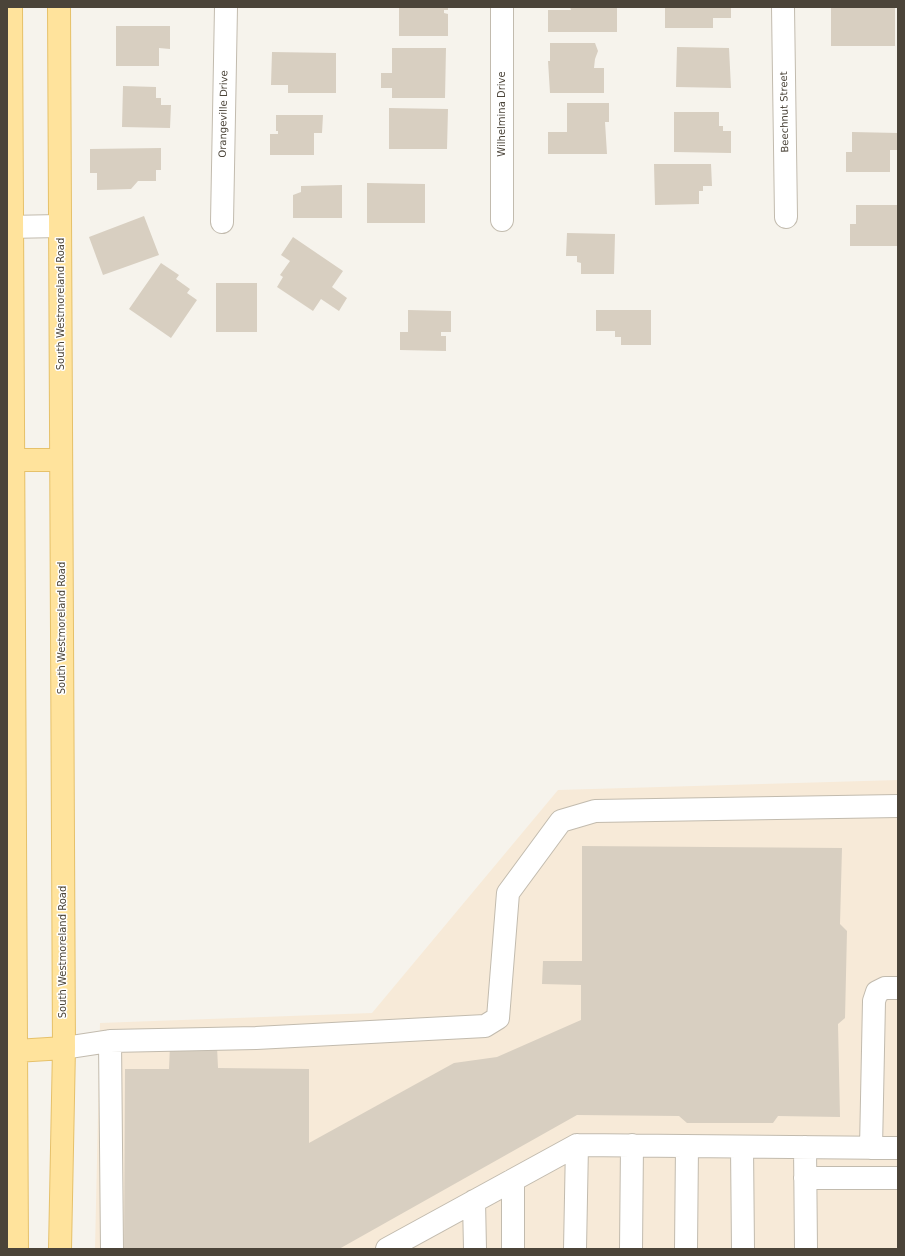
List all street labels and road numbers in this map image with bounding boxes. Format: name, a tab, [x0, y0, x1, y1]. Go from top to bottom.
street label: Orangeville Drive	[217, 70, 231, 158]
street label: Wilhelmina Drive	[496, 71, 508, 157]
street label: Beechnut Street	[778, 71, 792, 153]
street label: South Westmoreland Road	[55, 238, 67, 370]
street label: South Westmoreland Road	[56, 562, 68, 694]
street label: South Westmoreland Road	[57, 886, 69, 1018]

